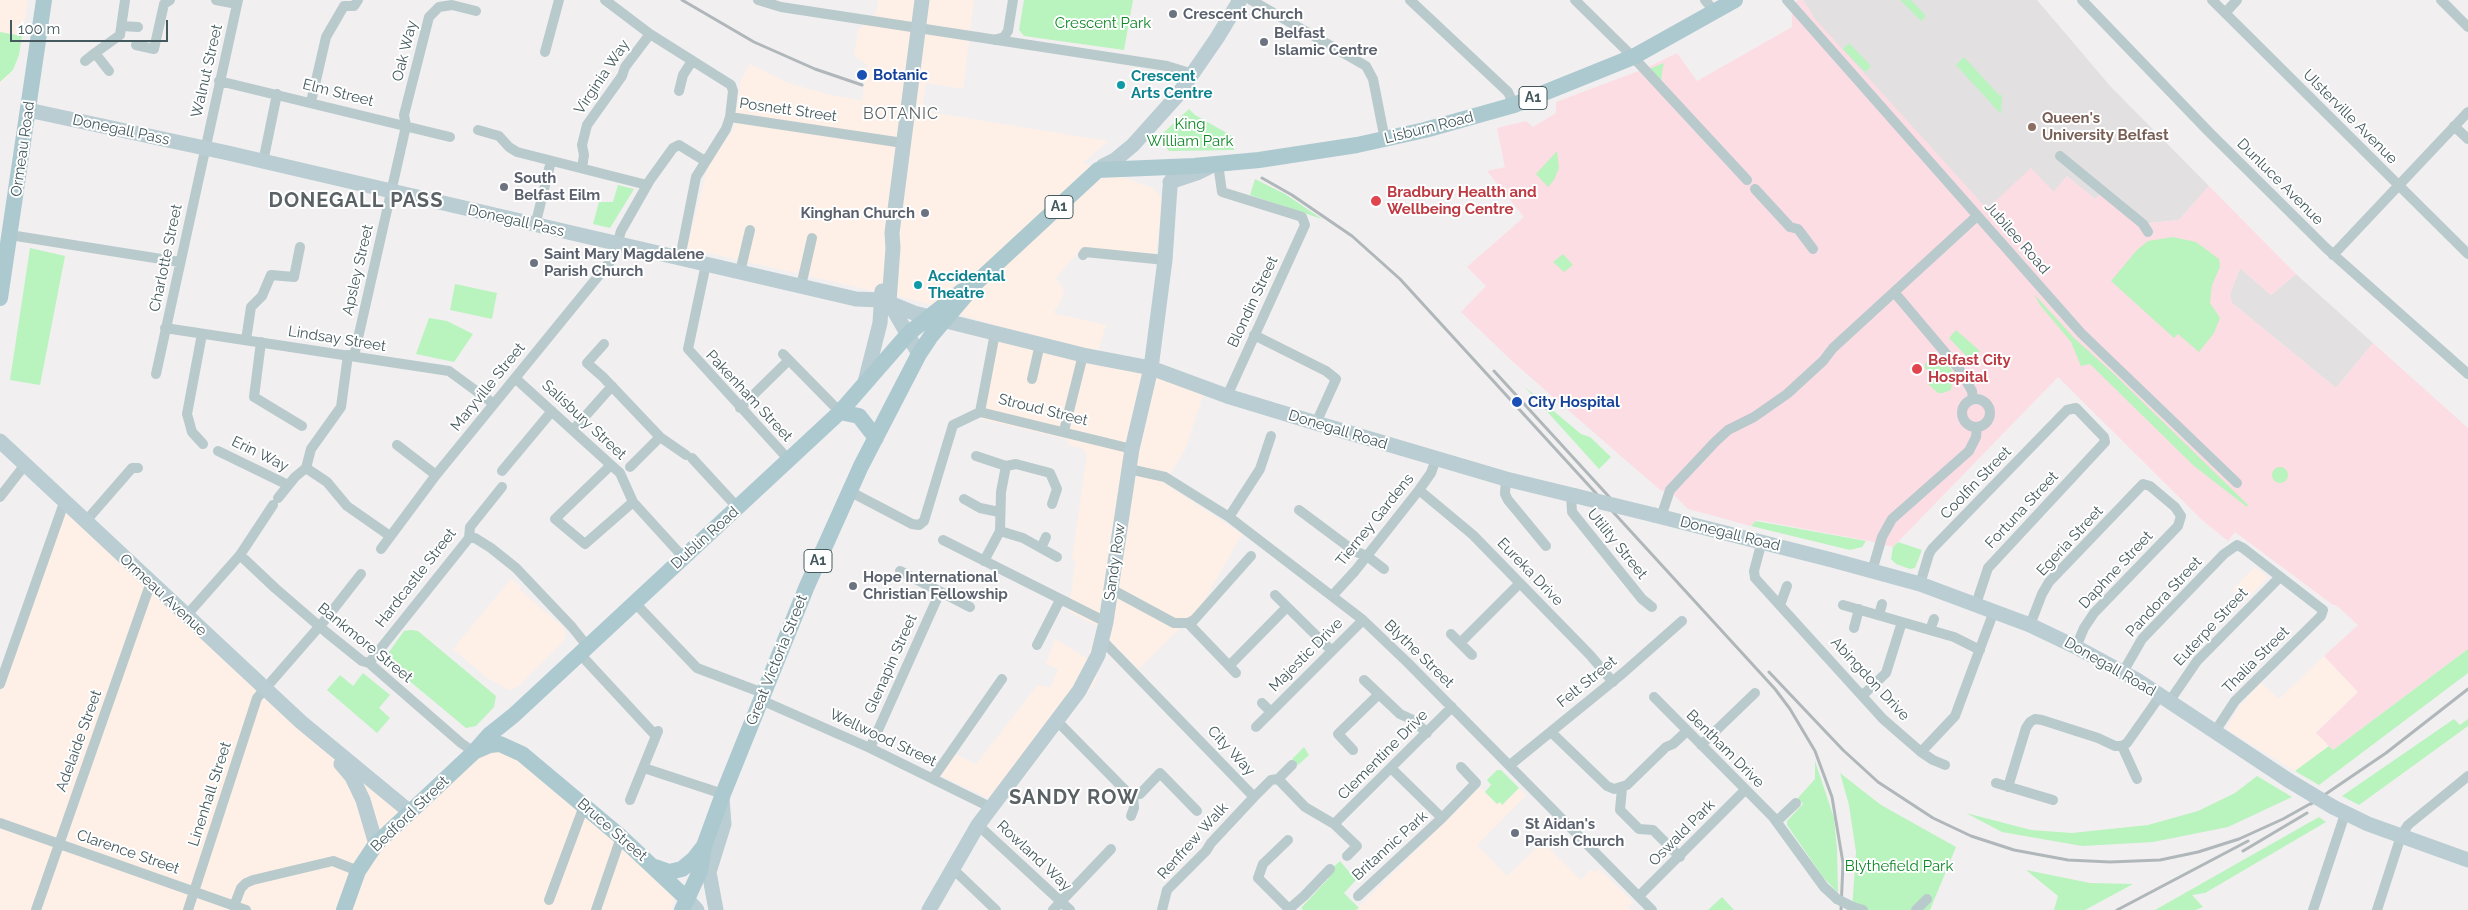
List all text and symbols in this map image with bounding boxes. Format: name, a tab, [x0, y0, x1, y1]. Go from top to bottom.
place label: Crescent Church	[1183, 5, 1303, 23]
marker: Crescent Church	[1167, 8, 1179, 20]
scale bar	[12, 10, 170, 42]
park label: Crescent Park	[1055, 14, 1151, 32]
street label: Oak Way	[389, 19, 421, 83]
text: 100 m	[18, 20, 60, 38]
street label: Walnut Street	[188, 23, 226, 119]
place label: Belfast Islamic Centre	[1274, 24, 1378, 59]
street label: Virginia Way	[570, 36, 634, 118]
marker: Belfast Islamic Centre	[1258, 36, 1270, 48]
place label: Botanic	[873, 66, 928, 84]
street label: Ulsterville Avenue	[2299, 66, 2401, 168]
place label: Crescent Arts Centre	[1131, 67, 1212, 102]
marker: Botanic	[855, 68, 869, 82]
street label: Elm Street	[301, 76, 375, 110]
marker: Crescent Arts Centre	[1115, 79, 1127, 91]
road number: A1	[1519, 86, 1547, 110]
street label: Posnett Street	[738, 94, 838, 126]
street label: Ormeau Road	[7, 100, 39, 198]
district label: BOTANIC	[862, 104, 940, 124]
street label: Lisburn Road	[1383, 108, 1475, 148]
place label: Queen's University Belfast	[2042, 109, 2169, 144]
street label: Donegall Pass	[71, 111, 171, 149]
park label: King William Park	[1147, 115, 1233, 150]
marker: Queen's University Belfast	[2026, 121, 2038, 133]
street label: Dunluce Avenue	[2233, 135, 2327, 229]
place label: South Belfast Eilm	[514, 169, 600, 204]
marker: South Belfast Eilm	[498, 181, 510, 193]
place label: Bradbury Health and Wellbeing Centre	[1387, 183, 1537, 218]
district label: DONEGALL PASS	[267, 189, 445, 213]
marker: Bradbury Health and Wellbeing Centre	[1369, 194, 1383, 208]
road number: A1	[1045, 196, 1073, 218]
street label: Jubilee Road	[1981, 198, 2053, 278]
street label: Donegall Pass	[466, 201, 566, 241]
street label: Charlotte Street	[146, 203, 186, 313]
place label: Kinghan Church	[800, 204, 915, 222]
marker: Kinghan Church	[919, 207, 931, 219]
street label: Apsley Street	[339, 223, 377, 317]
place label: Saint Mary Magdalene Parish Church	[544, 245, 704, 280]
street label: Blondin Street	[1224, 254, 1282, 350]
marker: Saint Mary Magdalene Parish Church	[528, 257, 540, 269]
place label: Accidental Theatre	[928, 267, 1005, 302]
marker: Accidental Theatre	[912, 279, 924, 291]
street label: Lindsay Street	[287, 322, 387, 356]
street label: Maryville Street	[447, 339, 529, 435]
street label: Pakenham Street	[702, 346, 796, 446]
place label: Belfast City Hospital	[1928, 351, 2011, 386]
marker: Belfast City Hospital	[1910, 362, 1924, 376]
street label: Salisbury Street	[538, 376, 630, 464]
street label: Stroud Street	[996, 390, 1090, 430]
place label: City Hospital	[1528, 393, 1620, 411]
marker: City Hospital	[1510, 395, 1524, 409]
street label: Donegall Road	[1286, 406, 1390, 454]
street label: Erin Way	[229, 433, 291, 475]
street label: Coolfin Street	[1937, 443, 2015, 523]
street label: Fortuna Street	[1982, 468, 2062, 552]
street label: Tierney Gardens	[1332, 470, 1418, 570]
street label: Egeria Street	[2033, 502, 2107, 580]
street label: Dublin Road	[667, 503, 743, 573]
street label: Utility Street	[1583, 505, 1651, 583]
street label: Donegall Road	[1678, 513, 1782, 555]
street label: Sandy Row	[1101, 522, 1129, 602]
street label: Hardcastle Street	[372, 525, 460, 631]
street label: Daphne Street	[2075, 527, 2157, 613]
street label: Eureka Drive	[1493, 534, 1567, 610]
street label: Ormeau Avenue	[116, 550, 210, 640]
road number: A1	[804, 550, 832, 572]
street label: Pandora Street	[2122, 553, 2206, 641]
place label: Hope International Christian Fellowship	[863, 568, 1008, 603]
marker: Hope International Christian Fellowship	[847, 580, 859, 592]
street label: Euterpe Street	[2170, 584, 2252, 670]
street label: Great Victoria Street	[743, 592, 811, 728]
street label: Bankmore Street	[314, 599, 416, 687]
street label: Glenapin Street	[861, 611, 921, 717]
street label: Majestic Drive	[1265, 614, 1347, 696]
street label: Blythe Street	[1380, 616, 1458, 692]
street label: Thalia Street	[2219, 623, 2293, 697]
street label: Abingdon Drive	[1827, 634, 1913, 724]
street label: Donegall Road	[2061, 634, 2159, 700]
street label: Felt Street	[1553, 652, 1621, 712]
street label: Adelaide Street	[52, 688, 106, 794]
street label: Wellwood Street	[827, 705, 939, 771]
street label: Clementine Drive	[1334, 706, 1432, 804]
street label: Bentham Drive	[1682, 706, 1768, 792]
street label: City Way	[1203, 722, 1259, 780]
street label: Linenhall Street	[185, 739, 235, 849]
street label: Bedford Street	[367, 772, 453, 856]
district label: SANDY ROW	[1008, 786, 1140, 810]
street label: Bruce Street	[573, 795, 651, 865]
street label: Oswald Park	[1645, 796, 1719, 870]
street label: Renfrew Walk	[1154, 799, 1232, 883]
street label: Britannic Park	[1349, 807, 1431, 885]
place label: St Aidan's Parish Church	[1525, 815, 1624, 850]
street label: Rowland Way	[993, 817, 1075, 895]
street label: Clarence Street	[74, 826, 182, 878]
marker: St Aidan's Parish Church	[1509, 827, 1521, 839]
park label: Blythefield Park	[1845, 857, 1953, 875]

